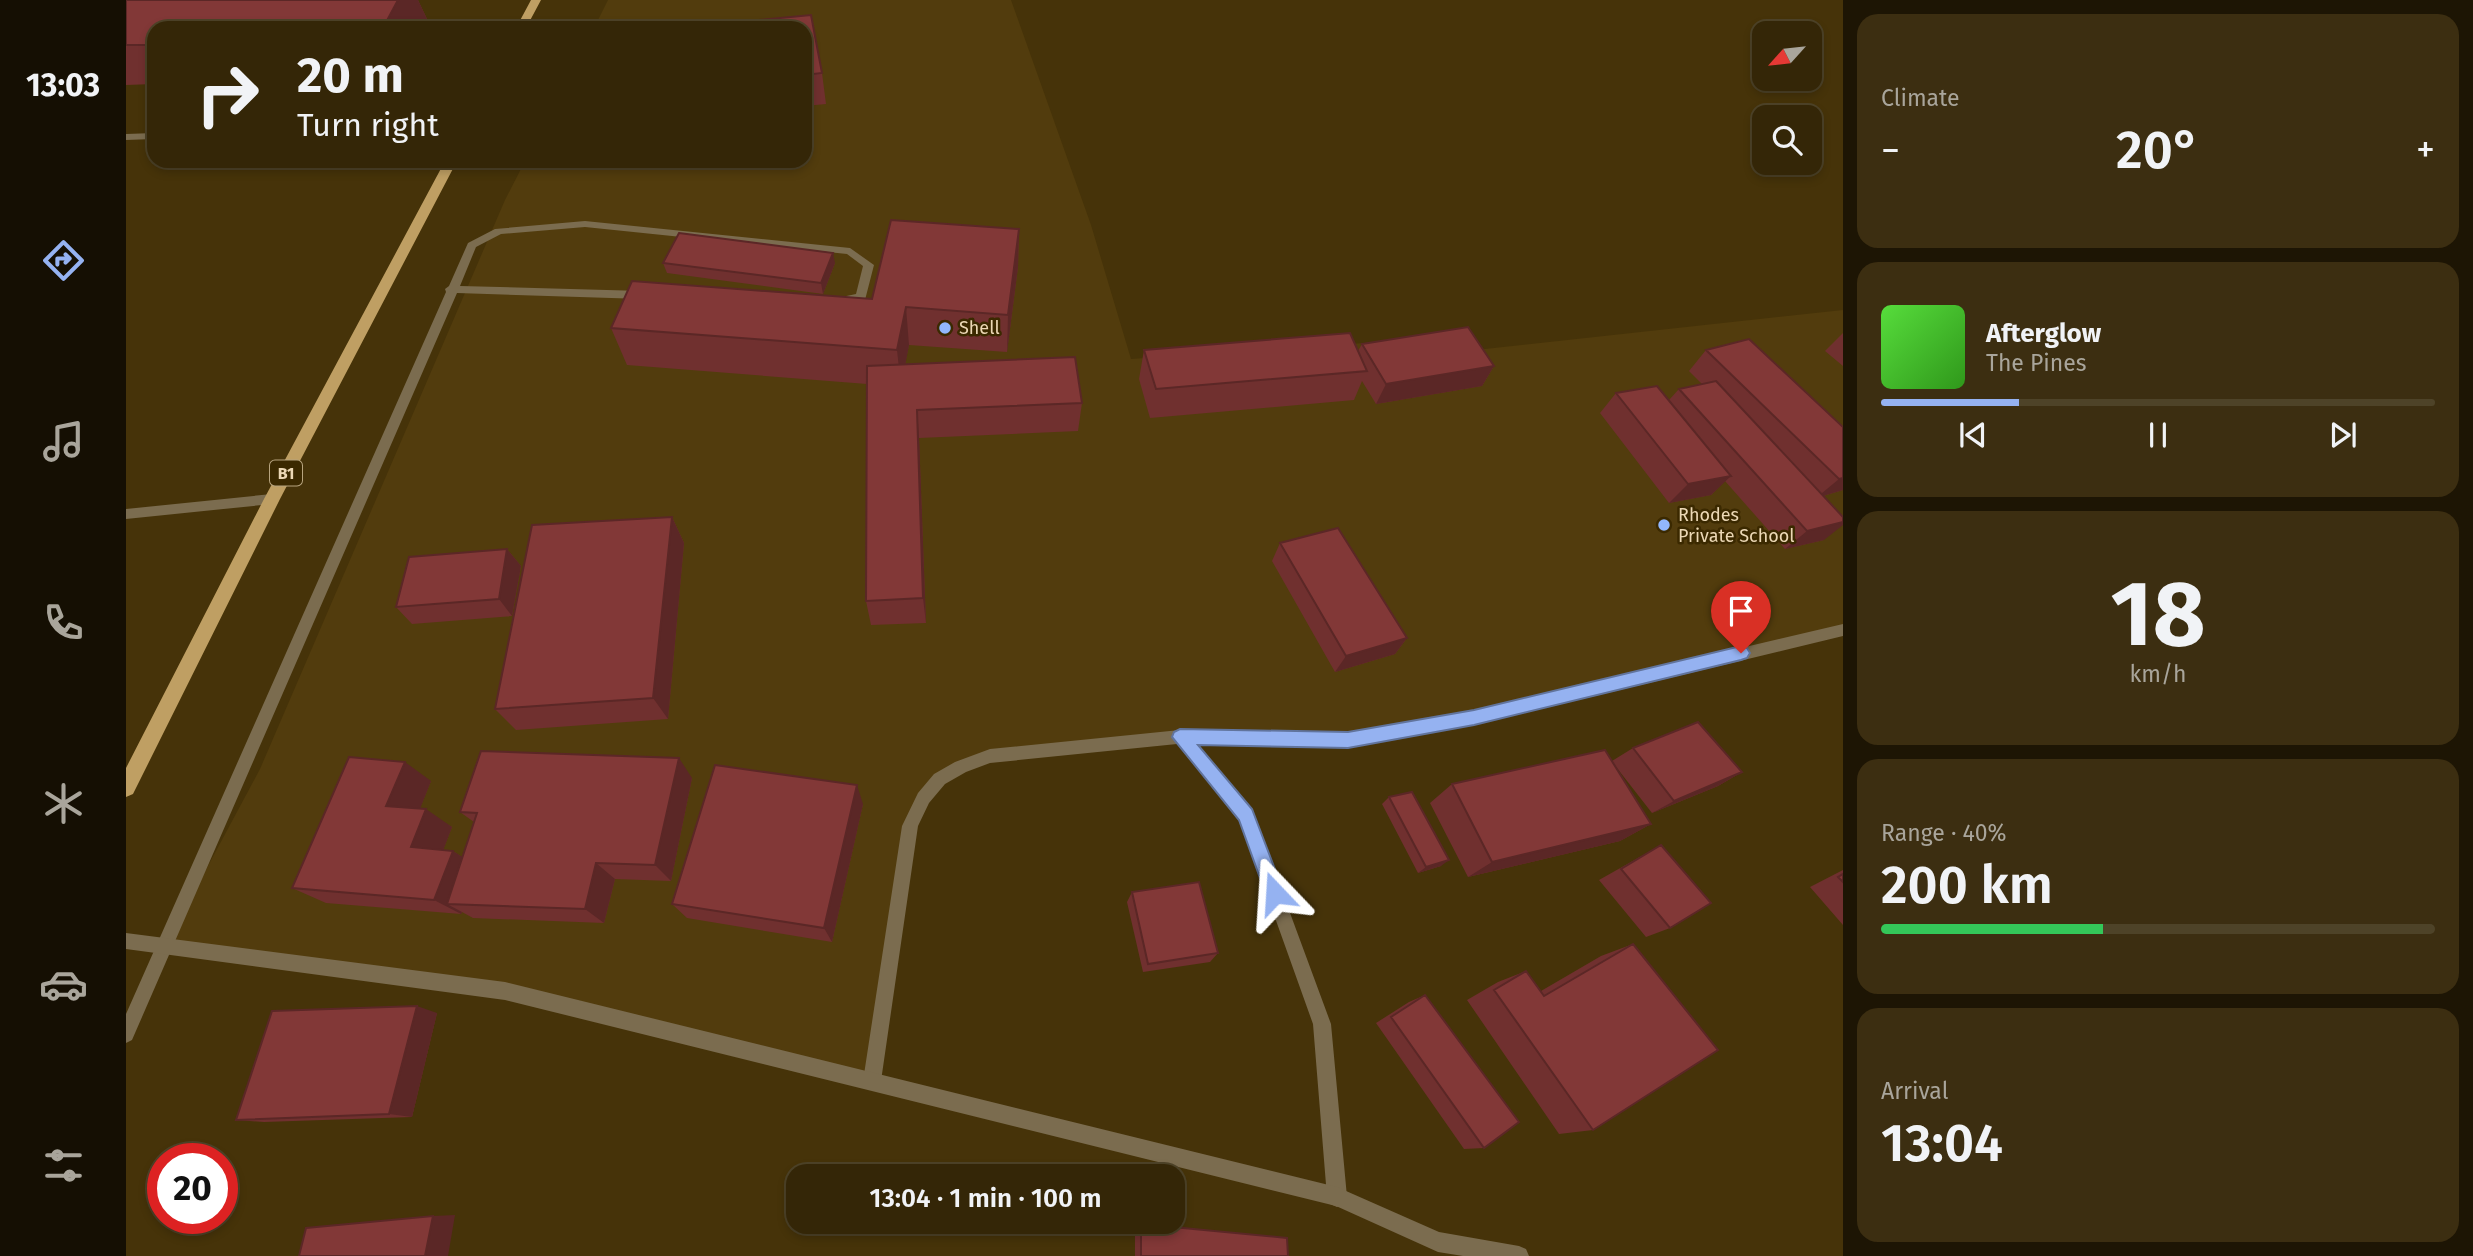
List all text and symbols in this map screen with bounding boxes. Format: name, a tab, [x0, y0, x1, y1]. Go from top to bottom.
north arrow	[1752, 21, 1822, 91]
map controls	[1752, 21, 1822, 175]
text: 20 m	[297, 46, 404, 105]
icon: right	[182, 49, 273, 140]
text: 13:03	[26, 66, 100, 104]
text: Climate	[1881, 84, 1960, 112]
button: search	[1752, 105, 1822, 175]
text: Turn right	[297, 106, 439, 144]
text: 20°	[2116, 119, 2200, 182]
text: −	[1881, 127, 1900, 173]
text: +	[2416, 127, 2435, 173]
icon: directions	[39, 236, 88, 285]
place label: Shell	[959, 317, 1000, 339]
text: Afterglow	[1986, 318, 2101, 349]
marker: Shell	[937, 320, 953, 336]
text: The Pines	[1986, 349, 2087, 377]
icon: previous	[1954, 416, 1992, 454]
icon: pause	[2139, 416, 2177, 454]
icon: next	[2324, 416, 2362, 454]
icon: music	[39, 417, 88, 466]
road number: B1	[270, 460, 302, 486]
place label: Rhodes Private School	[1678, 504, 1795, 547]
marker: Rhodes Private School	[1656, 517, 1672, 533]
text: 18	[2110, 560, 2206, 669]
pin	[1711, 581, 1771, 653]
icon: arrive	[1722, 592, 1760, 630]
icon: phone	[39, 598, 88, 647]
text: km/h	[2130, 660, 2186, 688]
icon: climate	[39, 779, 88, 828]
text: Range · 40%	[1881, 819, 2007, 847]
text: 200 km	[1881, 854, 2053, 917]
position arrow	[1238, 856, 1312, 930]
icon: car	[39, 960, 88, 1009]
text: Arrival	[1881, 1077, 1948, 1105]
text: 13:04	[1881, 1112, 2003, 1175]
icon: filters	[39, 1141, 88, 1190]
speed limit sign: 20	[147, 1143, 238, 1234]
text: 13:04 · 1 min · 100 m	[870, 1183, 1101, 1214]

